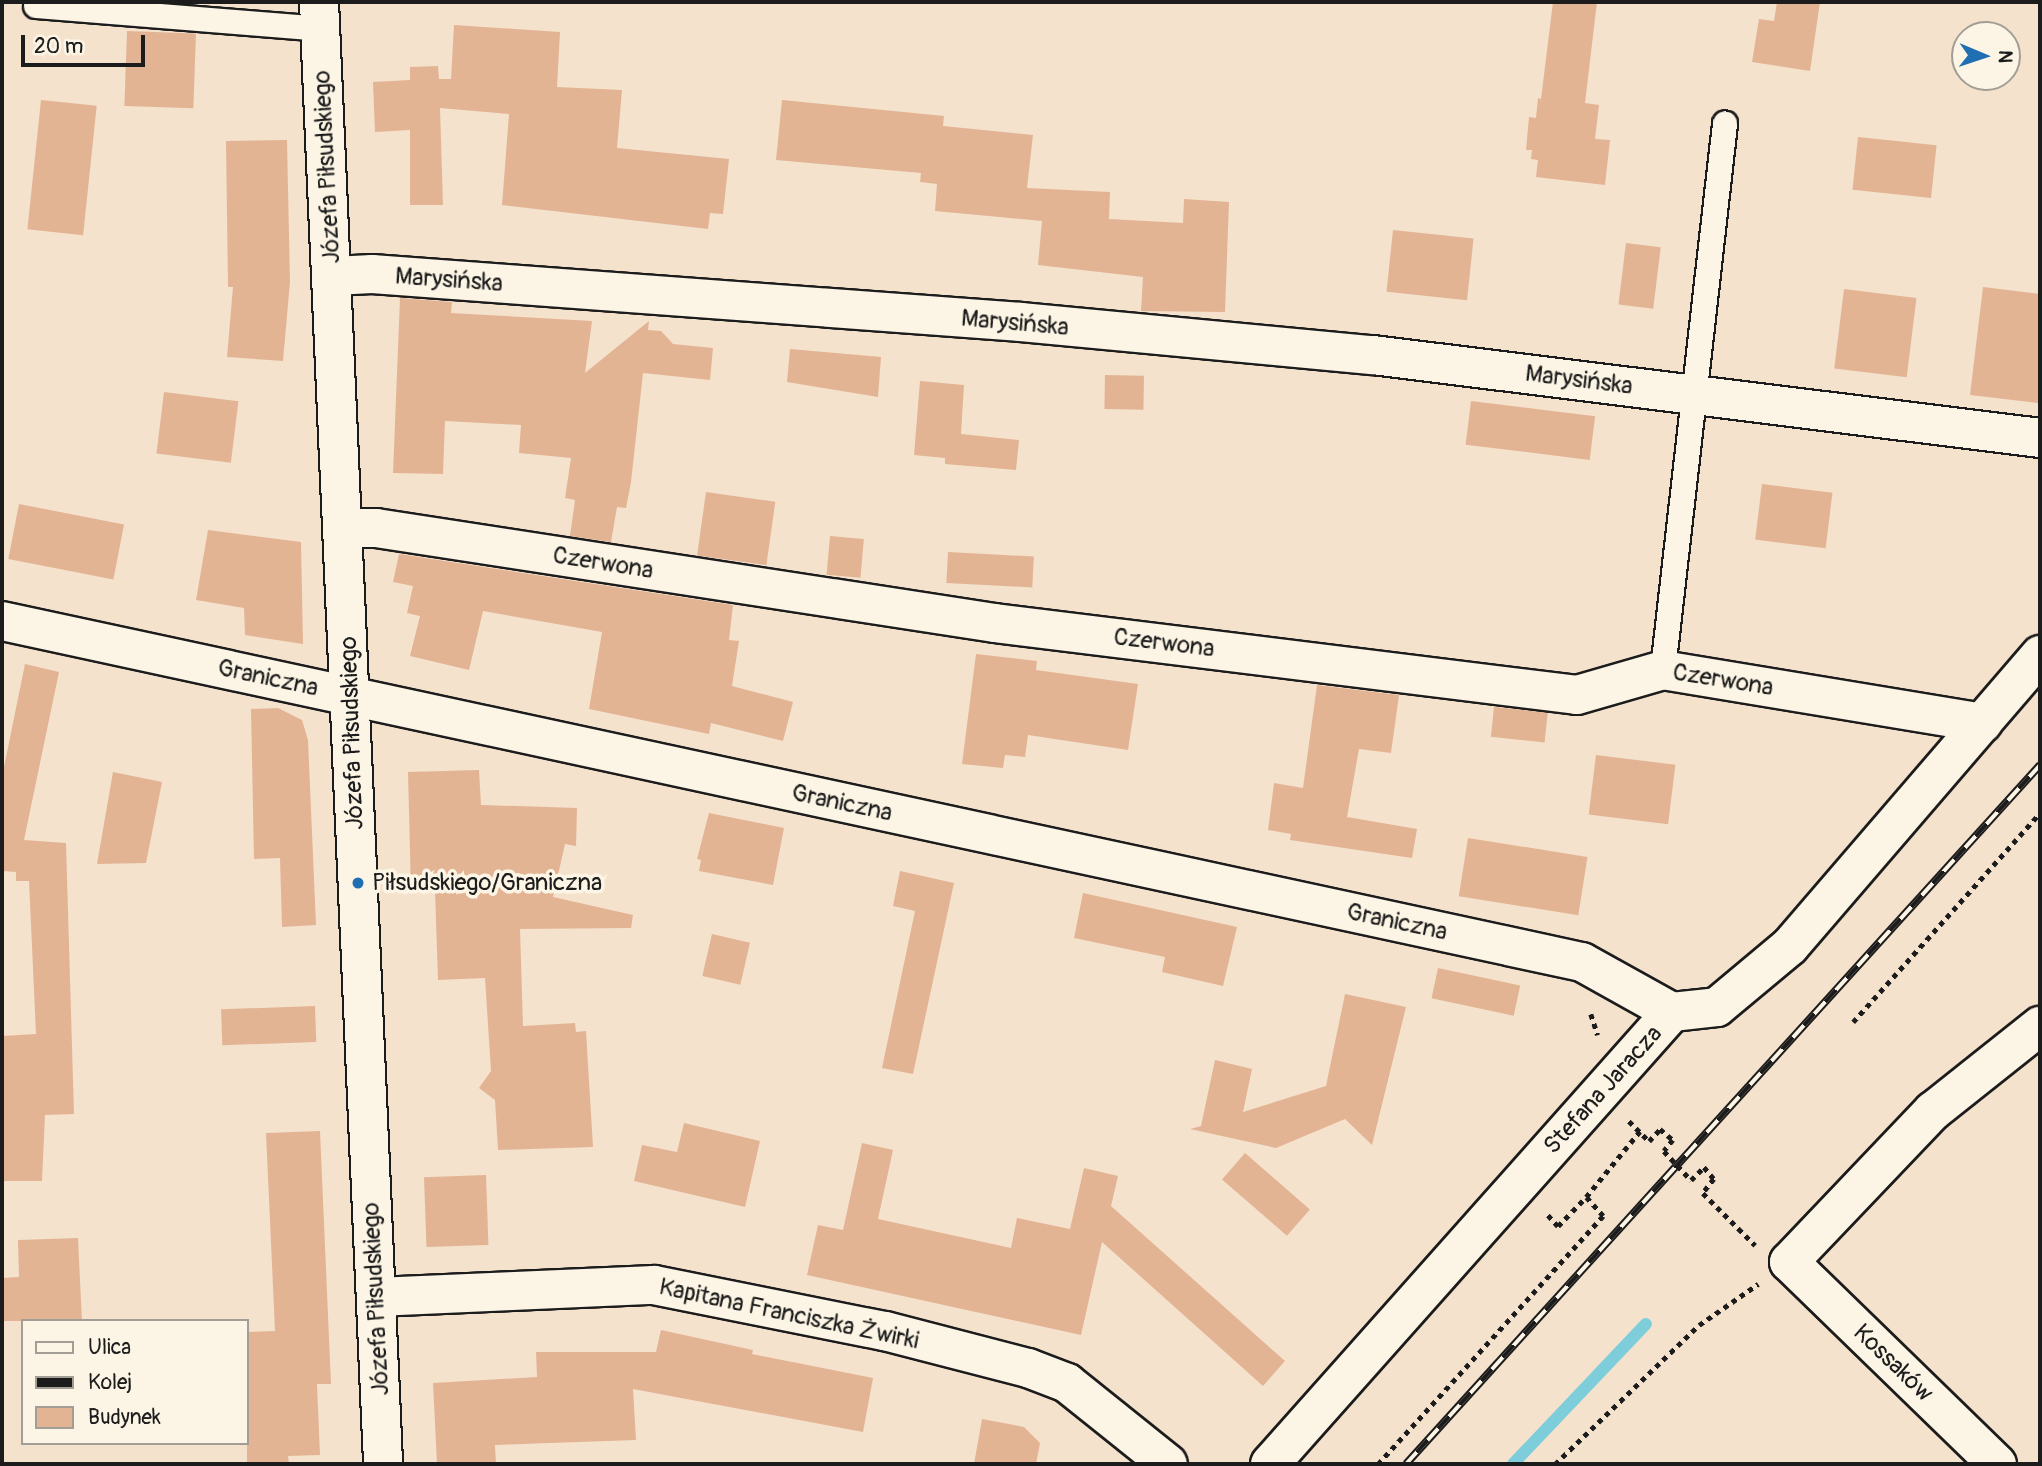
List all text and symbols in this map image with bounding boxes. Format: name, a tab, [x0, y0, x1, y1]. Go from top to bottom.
scale bar	[24, 21, 149, 65]
north arrow	[1951, 21, 2021, 91]
text: 20 m	[34, 33, 83, 60]
text: N	[1993, 50, 2017, 63]
street label: Józefa Piłsudskiego	[308, 70, 346, 264]
street label: Marysińska	[394, 262, 504, 298]
street label: Marysińska	[960, 304, 1070, 342]
street label: Marysińska	[1524, 359, 1634, 401]
street label: Czerwona	[551, 541, 655, 585]
street label: Czerwona	[1112, 623, 1216, 663]
street label: Józefa Piłsudskiego	[334, 636, 370, 830]
street label: Graniczna	[215, 653, 321, 703]
street label: Czerwona	[1671, 658, 1775, 702]
street label: Graniczna	[789, 778, 895, 828]
place label: Piłsudskiego/Graniczna	[372, 869, 602, 897]
marker: Piłsudskiego/Graniczna	[350, 875, 366, 891]
street label: Graniczna	[1344, 897, 1450, 947]
street label: Stefana Jaracza	[1538, 1020, 1668, 1160]
street label: Józefa Piłsudskiego	[357, 1202, 395, 1396]
street label: Kapitana Franciszka Żwirki	[656, 1272, 922, 1356]
street label: Kossaków	[1847, 1318, 1939, 1408]
legend	[21, 1319, 248, 1445]
text: Ulica	[88, 1334, 131, 1361]
text: Kolej	[88, 1369, 132, 1396]
text: Budynek	[88, 1404, 161, 1431]

